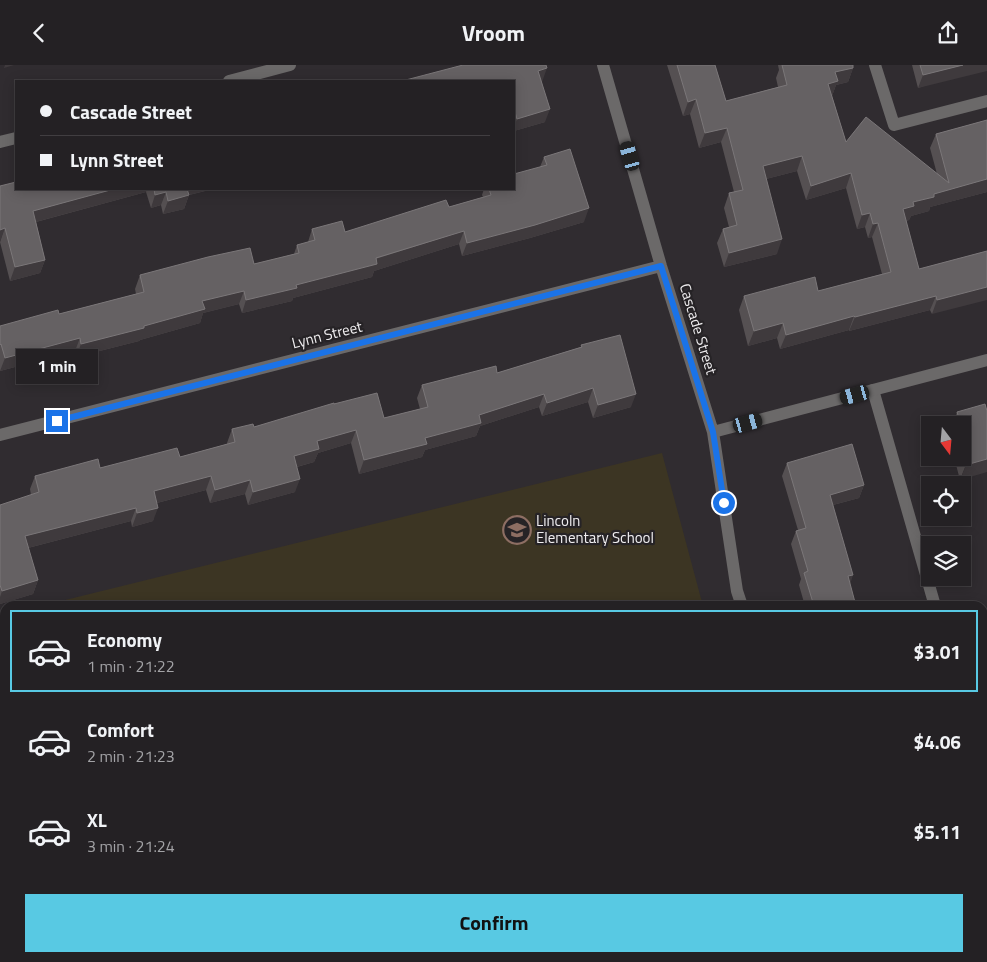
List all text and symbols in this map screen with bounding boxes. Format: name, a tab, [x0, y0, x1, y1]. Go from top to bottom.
text: Vroom	[462, 16, 525, 50]
icon: back	[25, 19, 53, 47]
icon: share	[934, 19, 962, 47]
text: Cascade Street	[70, 97, 192, 126]
car	[618, 140, 641, 172]
text: Lynn Street	[70, 145, 164, 174]
street label: Cascade Street	[674, 280, 723, 378]
street label: Lynn Street	[289, 314, 365, 354]
callout: 1 min	[16, 349, 98, 383]
text: 1 min	[38, 354, 76, 378]
car	[838, 384, 871, 406]
route end	[46, 410, 68, 432]
car	[731, 412, 764, 434]
north arrow	[921, 416, 971, 466]
map controls	[921, 416, 971, 586]
button: locate	[921, 476, 971, 526]
route start	[713, 492, 735, 514]
place label: Lincoln Elementary School	[536, 509, 654, 549]
school or university icon: Lincoln Elementary School	[502, 515, 532, 545]
button: layers	[921, 536, 971, 586]
text: Economy	[87, 625, 162, 654]
icon: car	[27, 629, 72, 674]
text: $3.01	[914, 637, 961, 666]
text: 1 min · 21:22	[87, 654, 175, 678]
text: Comfort	[87, 715, 154, 744]
icon: car	[27, 719, 72, 764]
text: $4.06	[914, 727, 961, 756]
text: 2 min · 21:23	[87, 744, 175, 768]
text: XL	[87, 805, 107, 834]
icon: car	[27, 809, 72, 854]
text: $5.11	[914, 817, 961, 846]
text: 3 min · 21:24	[87, 834, 175, 858]
button: Confirm	[25, 894, 963, 952]

